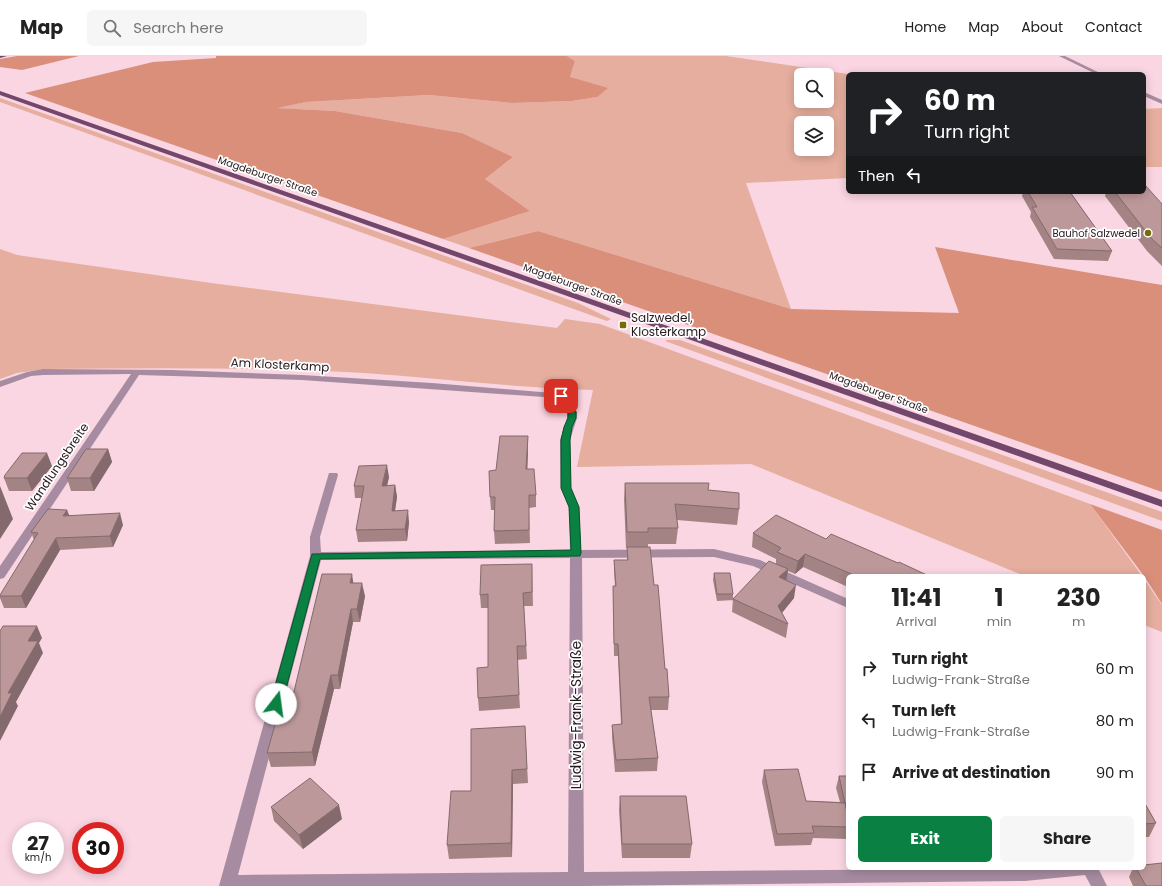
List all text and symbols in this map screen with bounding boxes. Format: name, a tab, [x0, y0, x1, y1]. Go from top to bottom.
search box	[87, 10, 367, 46]
text: Map	[20, 14, 63, 41]
icon: search	[101, 17, 123, 39]
text: Search here	[133, 17, 224, 38]
text: Home	[904, 17, 946, 37]
text: Map	[968, 17, 999, 37]
text: About	[1021, 17, 1063, 37]
text: Contact	[1085, 17, 1142, 37]
map controls	[794, 68, 834, 156]
button: search	[794, 68, 834, 108]
text: 60 m	[924, 81, 996, 120]
icon: right	[858, 88, 910, 140]
button: layers	[794, 116, 834, 156]
text: Turn right	[924, 119, 1010, 144]
street label: Magdeburger Straße	[216, 152, 320, 201]
icon: left	[903, 164, 925, 186]
text: Then	[858, 165, 895, 186]
place label: Bauhof Salzwedel	[1052, 226, 1140, 241]
marker: Bauhof Salzwedel	[1143, 228, 1153, 238]
street label: Magdeburger Straße	[521, 260, 624, 309]
place label: Salzwedel, Klosterkamp	[631, 309, 706, 340]
marker: Salzwedel, Klosterkamp	[618, 320, 628, 330]
street label: Am Klosterkamp	[230, 353, 330, 376]
street label: Magdeburger Straße	[827, 368, 930, 417]
pin	[544, 379, 578, 413]
icon: arrive	[550, 385, 572, 407]
street label: Wandlungsbreite	[21, 419, 92, 514]
text: 11:41	[891, 581, 941, 614]
text: 1	[995, 581, 1004, 614]
text: 230	[1057, 581, 1101, 614]
text: Arrival	[896, 612, 937, 631]
text: min	[987, 612, 1012, 631]
text: m	[1072, 612, 1085, 631]
street label: Ludwig-Frank-Straße	[566, 640, 586, 789]
text: Turn right	[892, 648, 968, 669]
icon: right	[858, 657, 880, 679]
text: 60 m	[1096, 658, 1134, 679]
text: Ludwig-Frank-Straße	[892, 670, 1030, 689]
position arrow	[255, 683, 297, 725]
text: Turn left	[892, 700, 956, 721]
icon: left	[858, 709, 880, 731]
text: 80 m	[1096, 710, 1134, 731]
text: Ludwig-Frank-Straße	[892, 722, 1030, 741]
icon: arrive	[858, 761, 880, 783]
text: Arrive at destination	[892, 762, 1050, 783]
text: 90 m	[1096, 762, 1134, 783]
button: Exit	[858, 816, 992, 862]
button: Share	[1000, 816, 1134, 862]
speed limit sign: 30	[72, 822, 124, 874]
text: 27	[27, 829, 49, 857]
text: km/h	[25, 850, 51, 865]

